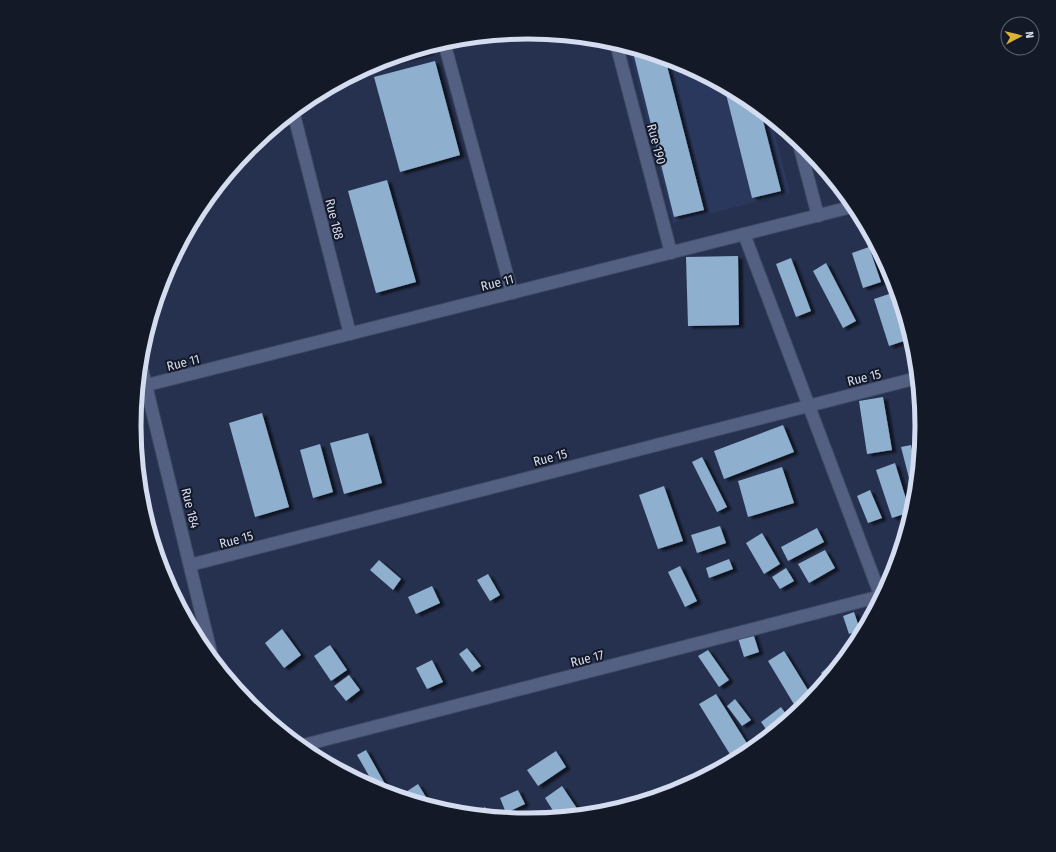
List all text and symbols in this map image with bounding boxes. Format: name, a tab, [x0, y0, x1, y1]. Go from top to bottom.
north arrow	[1000, 16, 1040, 56]
text: N	[1023, 31, 1036, 39]
street label: Rue 190	[644, 122, 669, 166]
street label: Rue 188	[322, 197, 347, 241]
street label: Rue 11	[479, 271, 515, 294]
street label: Rue 11	[165, 351, 201, 374]
street label: Rue 15	[846, 366, 883, 389]
street label: Rue 15	[532, 446, 569, 469]
street label: Rue 184	[178, 486, 203, 530]
street label: Rue 15	[218, 528, 255, 551]
street label: Rue 17	[569, 647, 605, 670]

